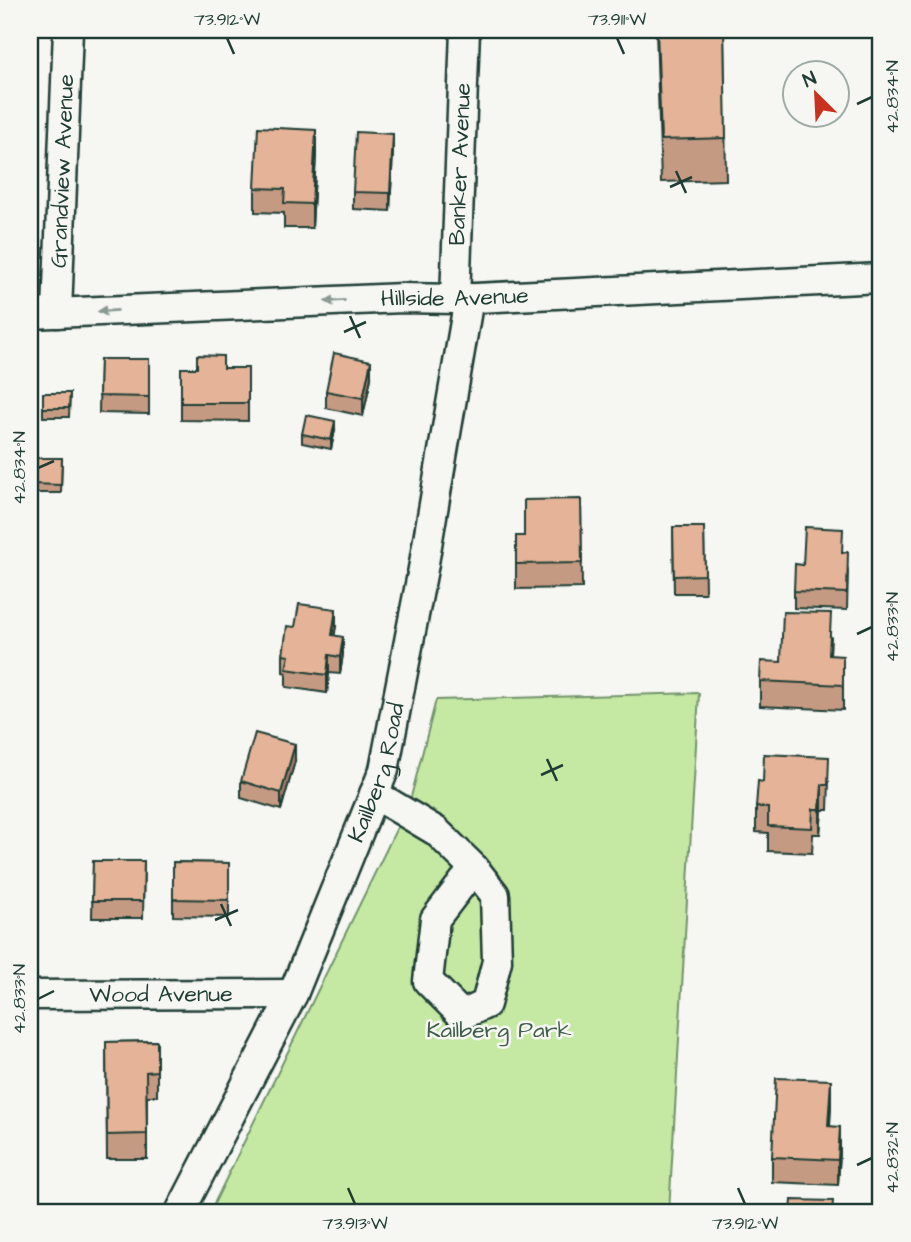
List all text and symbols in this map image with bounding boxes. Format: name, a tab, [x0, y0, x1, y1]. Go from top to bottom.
text: 73.912°W	[194, 7, 260, 32]
text: 73.911°W	[588, 7, 646, 32]
north arrow	[782, 60, 852, 130]
text: 42.834°N	[880, 60, 905, 134]
text: N	[799, 65, 821, 95]
street label: Grandview Avenue	[43, 74, 82, 269]
street label: Banker Avenue	[441, 82, 479, 246]
street label: Hillside Avenue	[380, 279, 529, 315]
one-way arrow	[324, 295, 346, 306]
one-way arrow	[97, 305, 119, 316]
text: 42.834°N	[7, 431, 32, 505]
text: 42.833°N	[880, 592, 905, 662]
street label: Kailberg Road	[340, 700, 413, 847]
text: 42.833°N	[7, 964, 32, 1034]
street label: Wood Avenue	[89, 978, 233, 1011]
park label: Kailberg Park	[426, 1014, 572, 1047]
text: 42.832°N	[880, 1122, 905, 1194]
text: 73.913°W	[322, 1211, 388, 1236]
text: 73.912°W	[712, 1211, 778, 1236]

